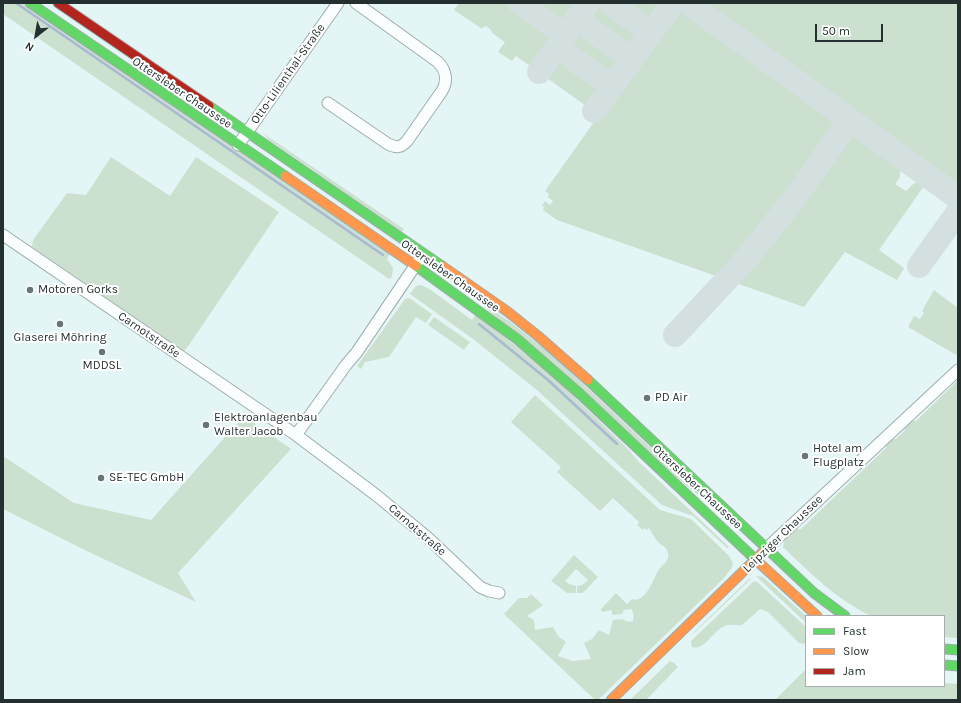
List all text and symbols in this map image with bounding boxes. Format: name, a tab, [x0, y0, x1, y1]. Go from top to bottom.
north arrow	[16, 16, 56, 56]
scale bar	[817, 16, 885, 42]
street label: Otto-Lilienthal-Straße	[248, 21, 328, 127]
text: 50 m	[822, 24, 850, 38]
text: N	[23, 39, 36, 54]
street label: Ottersleber Chaussee	[129, 54, 235, 132]
street label: Ottersleber Chaussee	[398, 237, 502, 315]
place label: Motoren Gorks	[38, 283, 118, 297]
marker: Motoren Gorks	[25, 285, 35, 295]
street label: Carnotstraße	[115, 309, 183, 361]
marker: Glaserei Möhring	[55, 319, 65, 329]
place label: Glaserei Möhring	[14, 331, 106, 345]
marker: MDDSL	[97, 347, 107, 357]
place label: MDDSL	[83, 359, 121, 373]
place label: PD Air	[655, 391, 687, 405]
marker: PD Air	[642, 393, 652, 403]
place label: Elektroanlagenbau Walter Jacob	[214, 411, 317, 439]
marker: Elektroanlagenbau Walter Jacob	[201, 420, 211, 430]
street label: Ottersleber Chaussee	[649, 442, 745, 532]
place label: Hotel am Flugplatz	[813, 442, 864, 470]
marker: Hotel am Flugplatz	[800, 451, 810, 461]
place label: SE-TEC GmbH	[109, 471, 184, 485]
marker: SE-TEC GmbH	[96, 473, 106, 483]
street label: Leipziger Chaussee	[740, 492, 826, 576]
street label: Carnotstraße	[385, 501, 449, 559]
legend	[805, 615, 945, 687]
text: Fast	[843, 624, 866, 638]
text: Slow	[843, 644, 869, 658]
text: Jam	[843, 664, 866, 678]

